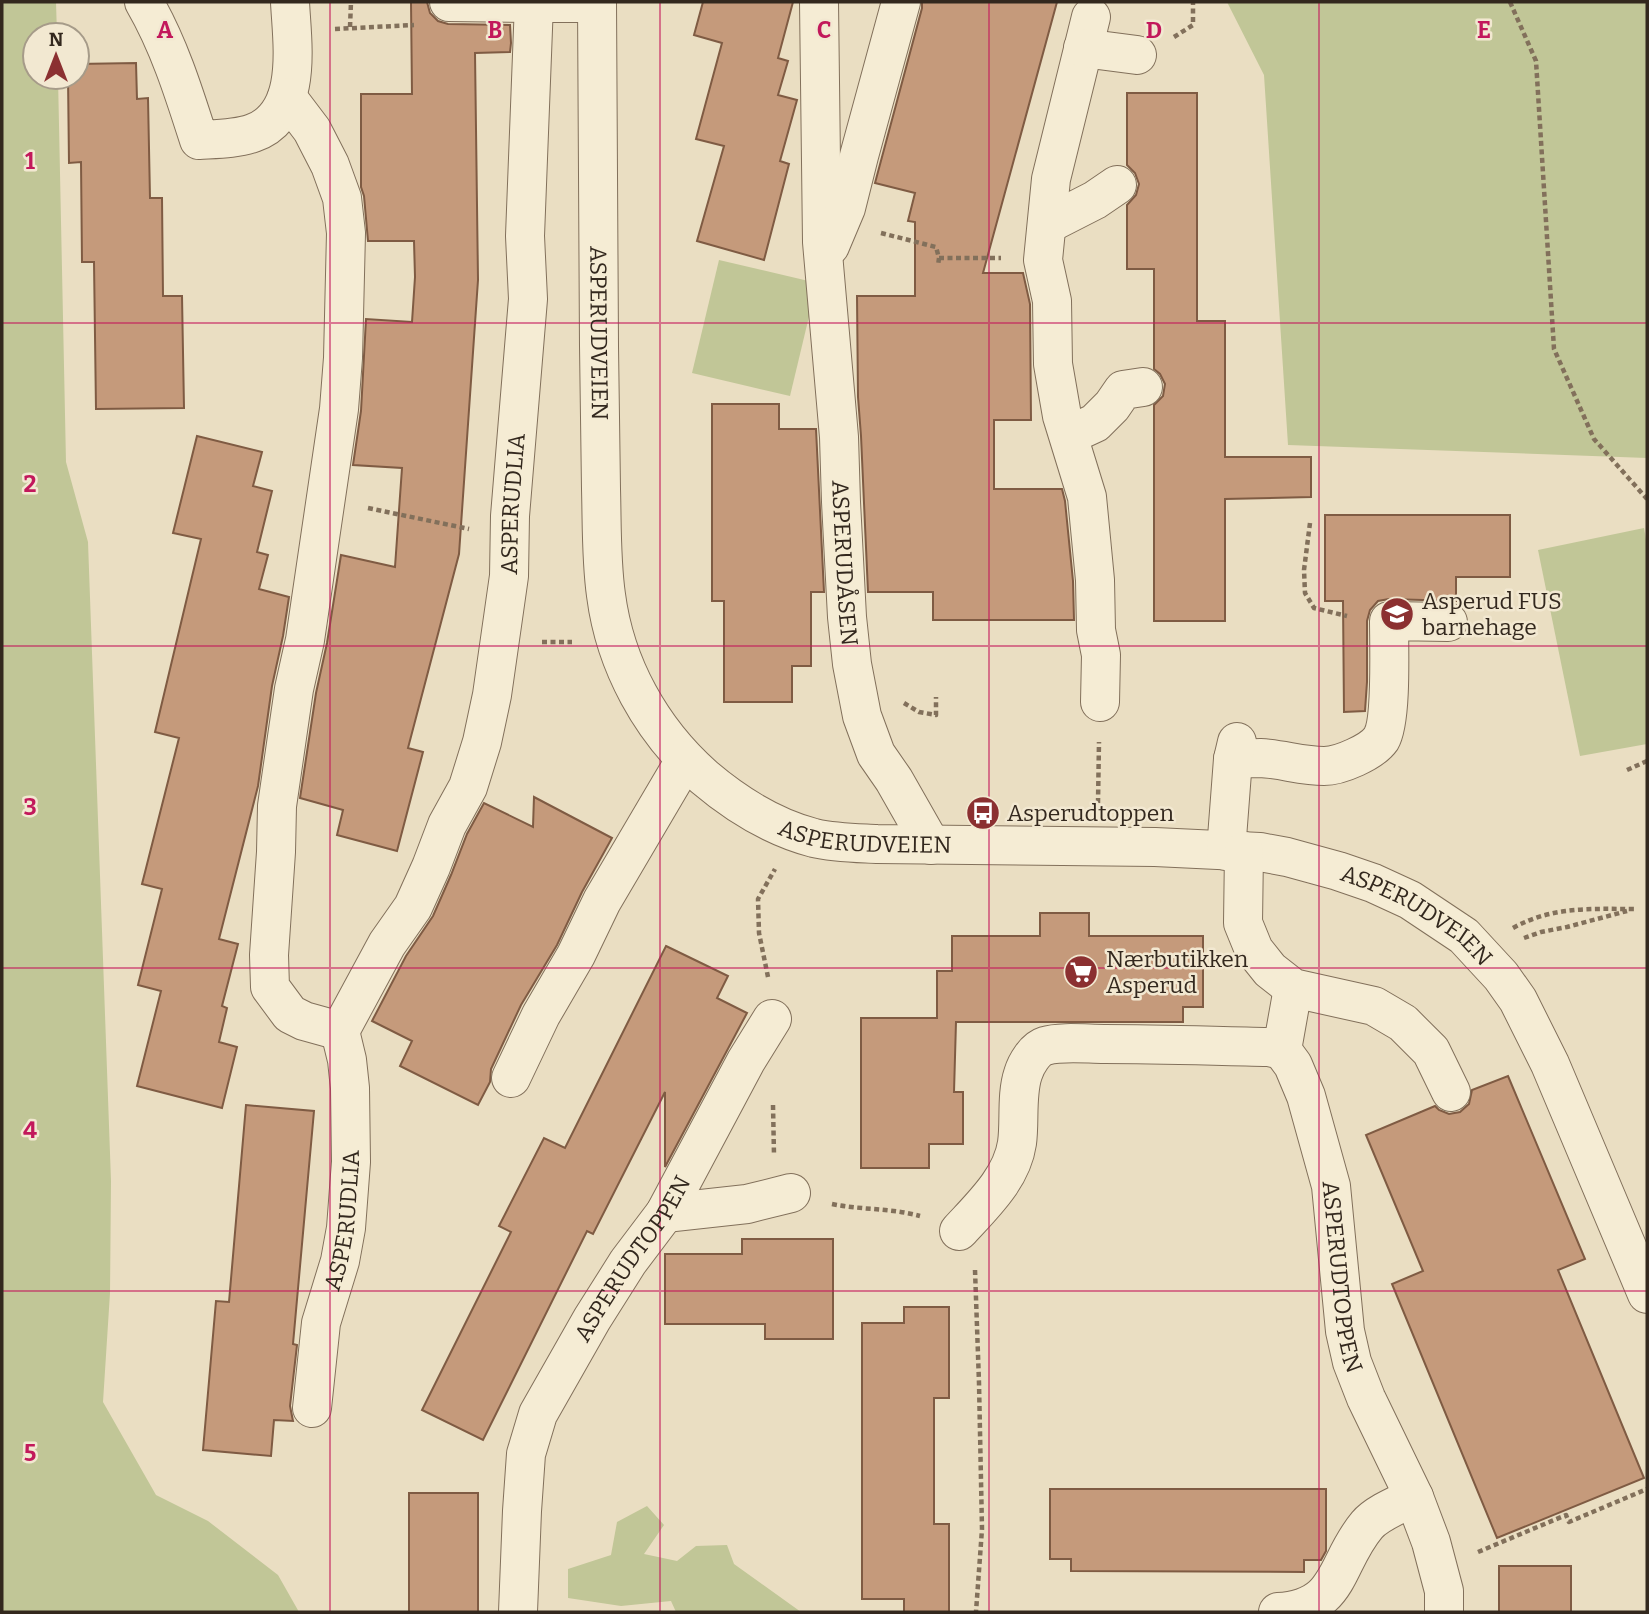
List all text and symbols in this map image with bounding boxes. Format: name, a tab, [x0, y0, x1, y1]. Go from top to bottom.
text: A	[157, 16, 174, 44]
text: B	[488, 16, 502, 44]
text: C	[817, 16, 831, 44]
text: D	[1146, 16, 1162, 44]
text: E	[1477, 16, 1491, 44]
north arrow	[21, 21, 91, 91]
text: N	[49, 28, 64, 51]
text: 1	[25, 147, 35, 175]
street label: ASPERUDVEIEN	[584, 246, 614, 420]
street label: ASPERUDLIA	[495, 432, 531, 575]
text: 2	[24, 470, 37, 498]
street label: ASPERUDÅSEN	[826, 480, 864, 647]
place label: Asperud FUS barnehage	[1422, 587, 1562, 641]
school or university icon: Asperud FUS barnehage	[1378, 595, 1416, 633]
text: 3	[23, 793, 37, 821]
bus stop icon: Asperudtoppen	[964, 794, 1002, 832]
place label: Asperudtoppen	[1007, 799, 1174, 827]
street label: ASPERUDVEIEN	[775, 813, 952, 859]
street label: ASPERUDVEIEN	[1337, 859, 1498, 972]
place label: Nærbutikken Asperud	[1106, 945, 1249, 999]
supermarket icon: Nærbutikken Asperud	[1062, 953, 1100, 991]
text: 4	[23, 1116, 37, 1144]
street label: ASPERUDLIA	[318, 1149, 365, 1294]
street label: ASPERUDTOPPEN	[568, 1171, 696, 1347]
street label: ASPERUDTOPPEN	[1317, 1180, 1369, 1377]
text: 5	[24, 1439, 36, 1467]

